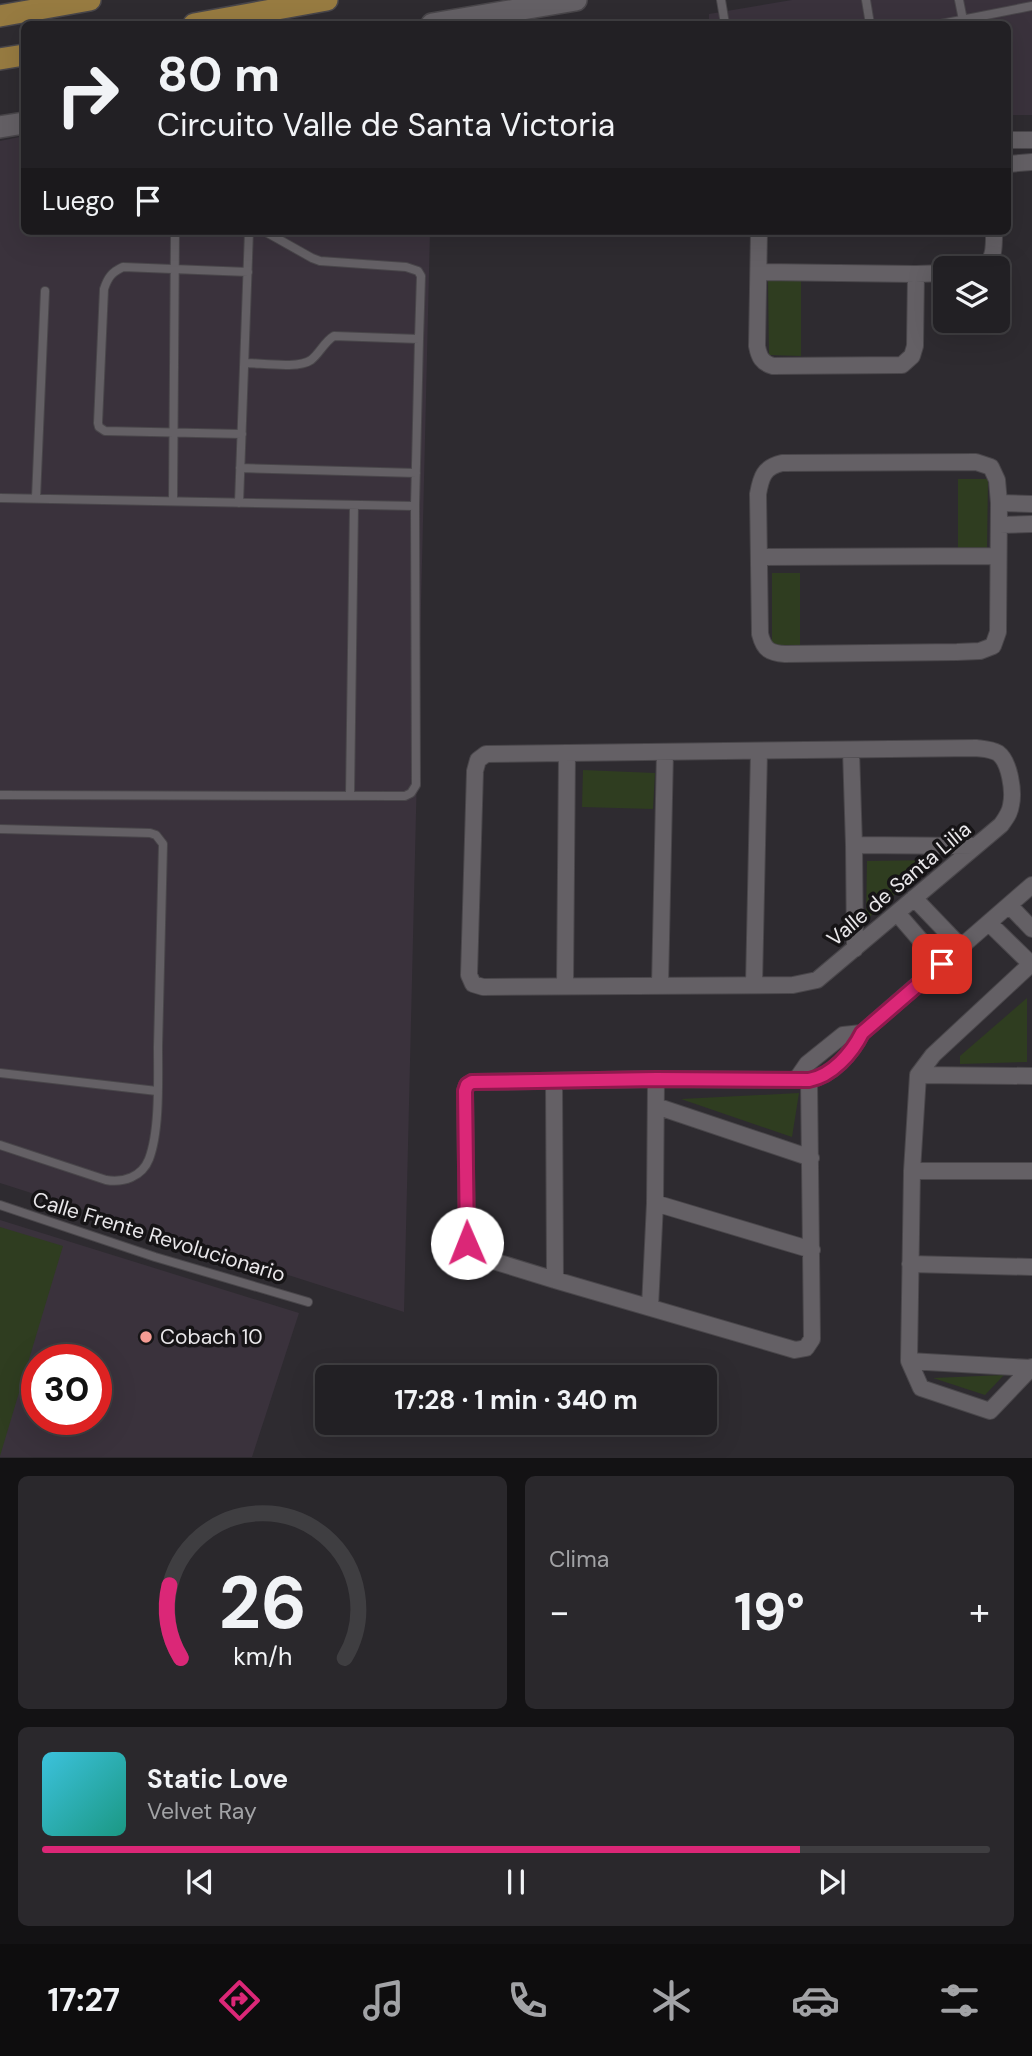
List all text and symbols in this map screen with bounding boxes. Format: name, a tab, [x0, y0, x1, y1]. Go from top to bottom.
text: 80 m	[157, 42, 280, 106]
icon: right	[42, 49, 133, 140]
text: Circuito Valle de Santa Victoria	[157, 104, 615, 146]
icon: arrive	[129, 182, 167, 220]
text: Luego	[42, 184, 115, 218]
map controls	[933, 256, 1010, 333]
button: layers	[933, 256, 1010, 333]
street label: Valle de Santa Lilia	[821, 815, 977, 953]
pin	[912, 934, 972, 994]
icon: arrive	[923, 945, 961, 983]
street label: Calle Frente Revolucionario	[29, 1185, 289, 1289]
position arrow	[430, 1206, 504, 1280]
place label: Cobach 10	[160, 1323, 263, 1351]
marker: Cobach 10	[138, 1329, 154, 1345]
speed limit sign: 30	[21, 1344, 112, 1435]
text: 17:28 · 1 min · 340 m	[394, 1383, 638, 1417]
text: Clima	[549, 1544, 609, 1574]
text: 26	[218, 1557, 307, 1652]
text: 19°	[734, 1578, 805, 1646]
text: −	[549, 1587, 570, 1637]
text: +	[969, 1587, 990, 1637]
text: km/h	[233, 1640, 292, 1673]
text: Static Love	[147, 1762, 288, 1796]
text: Velvet Ray	[147, 1796, 257, 1826]
icon: previous	[181, 1863, 219, 1901]
icon: pause	[497, 1863, 535, 1901]
icon: next	[813, 1863, 851, 1901]
icon: directions	[215, 1976, 264, 2025]
icon: music	[359, 1976, 408, 2025]
icon: phone	[503, 1976, 552, 2025]
icon: climate	[647, 1976, 696, 2025]
icon: car	[791, 1976, 840, 2025]
icon: filters	[935, 1976, 984, 2025]
text: 17:27	[48, 1979, 120, 2021]

